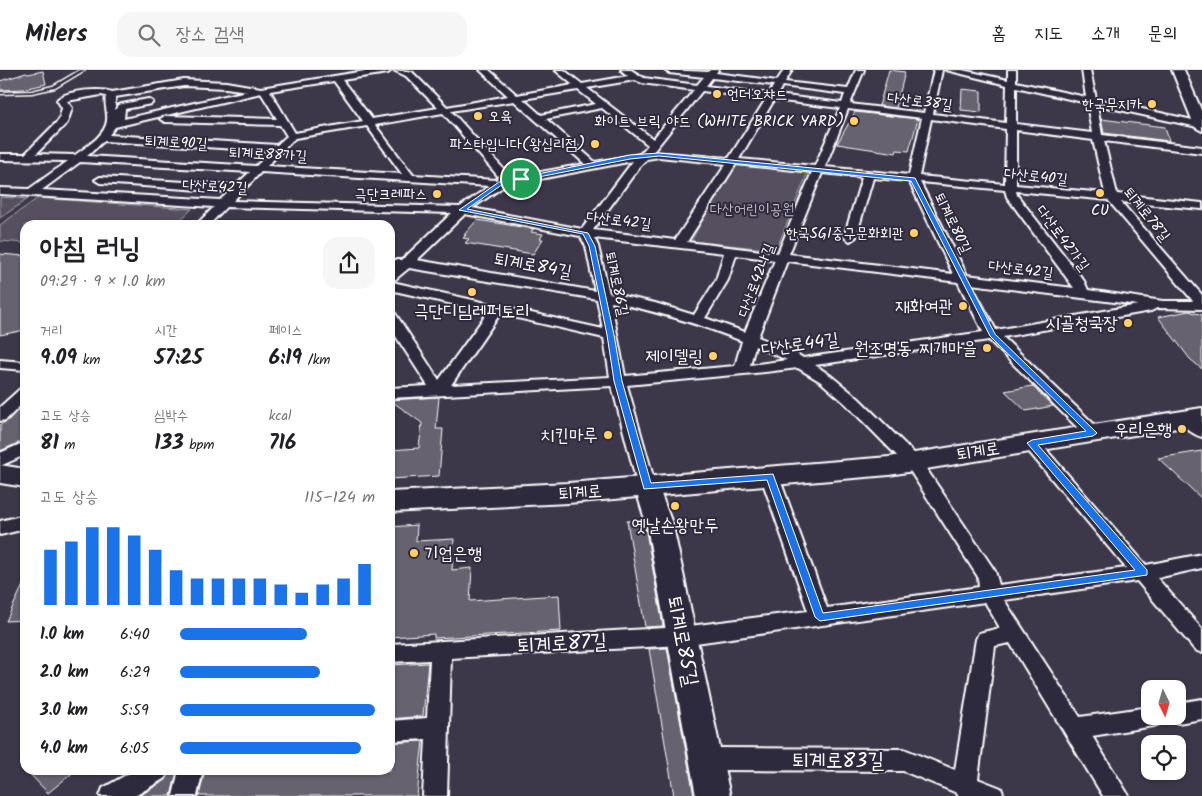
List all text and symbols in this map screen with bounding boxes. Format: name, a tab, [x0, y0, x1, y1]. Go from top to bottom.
search box	[117, 12, 467, 57]
text: Milers	[25, 15, 87, 54]
text: 장소 검색	[175, 20, 244, 50]
text: 홈	[992, 20, 1006, 49]
text: 지도	[1034, 20, 1063, 49]
text: 소개	[1091, 20, 1120, 49]
text: 문의	[1148, 20, 1177, 49]
icon: search	[135, 21, 163, 49]
place label: 언더오챠드	[727, 83, 787, 107]
street label: 다산로38길	[886, 86, 954, 118]
marker: 언더오챠드	[711, 88, 723, 100]
place label: 한국무지카	[1082, 93, 1142, 117]
marker: 한국무지카	[1146, 98, 1158, 110]
place label: 오육	[488, 105, 512, 129]
marker: 오육	[472, 110, 484, 122]
place label: 화이트 브릭 야드 (WHITE BRICK YARD)	[594, 110, 844, 134]
marker: 화이트 브릭 야드 (WHITE BRICK YARD)	[848, 115, 860, 127]
street label: 퇴계로90길	[144, 129, 208, 157]
place label: 파스타입니다(왕십리점)	[449, 133, 585, 157]
marker: 파스타입니다(왕십리점)	[589, 138, 601, 150]
street label: 퇴계로88가길	[228, 141, 308, 169]
pin	[500, 158, 542, 200]
street label: 다산로40길	[1003, 162, 1069, 192]
icon: arrive	[507, 165, 535, 193]
street label: 다산로42길	[182, 173, 248, 201]
street label: 퇴계로78길	[1117, 182, 1176, 247]
place label: 극단크레파스	[355, 183, 427, 207]
marker: CU	[1094, 187, 1106, 199]
marker: 극단크레파스	[431, 188, 443, 200]
street label: 퇴계로80길	[927, 189, 977, 258]
park label: 다산어린이공원	[710, 198, 794, 222]
place label: CU	[1091, 199, 1109, 223]
street label: 다산로42가길	[1029, 200, 1095, 277]
street label: 다산로42길	[585, 205, 653, 237]
place label: 한국SGI중구문화회관	[786, 222, 904, 246]
text: 아침 러닝	[40, 227, 141, 272]
marker: 한국SGI중구문화회관	[908, 227, 920, 239]
button: share	[323, 237, 375, 289]
street label: 다산로42나길	[732, 240, 782, 321]
street label: 퇴계로84길	[491, 245, 575, 288]
street label: 퇴계로86길	[597, 250, 635, 319]
street label: 다산로42길	[987, 254, 1055, 286]
text: 09:29 · 9 × 1.0 km	[40, 269, 165, 294]
marker: 극단디딤레퍼토리	[466, 286, 478, 298]
place label: 재화여관	[895, 293, 953, 322]
place label: 극단디딤레퍼토리	[414, 298, 530, 327]
marker: 재화여관	[957, 300, 969, 312]
place label: 시골청국장	[1046, 310, 1118, 339]
marker: 시골청국장	[1122, 317, 1134, 329]
text: 거리	[40, 320, 63, 342]
text: 시간	[154, 320, 177, 342]
text: 페이스	[269, 320, 302, 342]
street label: 다산로44길	[760, 326, 841, 365]
place label: 원조명동 찌개마을	[854, 335, 977, 364]
text: 9.09	[40, 342, 77, 375]
text: 57:25	[154, 342, 203, 375]
text: 6:19	[269, 342, 302, 375]
marker: 원조명동 찌개마을	[981, 342, 993, 354]
place label: 제이델링	[645, 343, 703, 372]
text: km	[77, 349, 100, 371]
text: /km	[302, 349, 330, 371]
marker: 제이델링	[707, 350, 719, 362]
text: 고도 상승	[40, 405, 91, 427]
text: 심박수	[154, 405, 188, 427]
text: kcal	[269, 405, 291, 427]
place label: 우리은행	[1114, 416, 1172, 445]
place label: 치킨마루	[540, 422, 598, 451]
marker: 우리은행	[1176, 423, 1188, 435]
text: 81	[40, 427, 59, 460]
text: 133	[154, 427, 184, 460]
text: 716	[269, 427, 296, 460]
marker: 치킨마루	[602, 429, 614, 441]
text: m	[59, 434, 76, 456]
text: bpm	[184, 434, 214, 456]
street label: 퇴계로	[955, 435, 1002, 470]
street label: 퇴계로	[557, 478, 603, 509]
text: 고도 상승	[40, 485, 98, 510]
text: 115–124 m	[304, 485, 375, 510]
marker: 옛날손왕만두	[669, 500, 681, 512]
place label: 옛날손왕만두	[632, 512, 718, 541]
place label: 기업은행	[424, 540, 482, 569]
marker: 기업은행	[408, 547, 420, 559]
street label: 퇴계로85길	[657, 593, 706, 689]
text: 1.0 km	[40, 622, 84, 647]
text: 6:40	[120, 622, 150, 647]
street label: 퇴계로87길	[516, 626, 608, 663]
text: 2.0 km	[40, 660, 88, 685]
text: 6:29	[120, 660, 150, 685]
north arrow	[1141, 680, 1186, 725]
map controls	[1141, 680, 1186, 780]
text: 3.0 km	[40, 698, 88, 723]
text: 5:59	[120, 698, 149, 723]
button: locate	[1141, 735, 1186, 780]
text: 4.0 km	[40, 736, 88, 761]
text: 6:05	[120, 736, 149, 761]
street label: 퇴계로83길	[792, 745, 884, 778]

